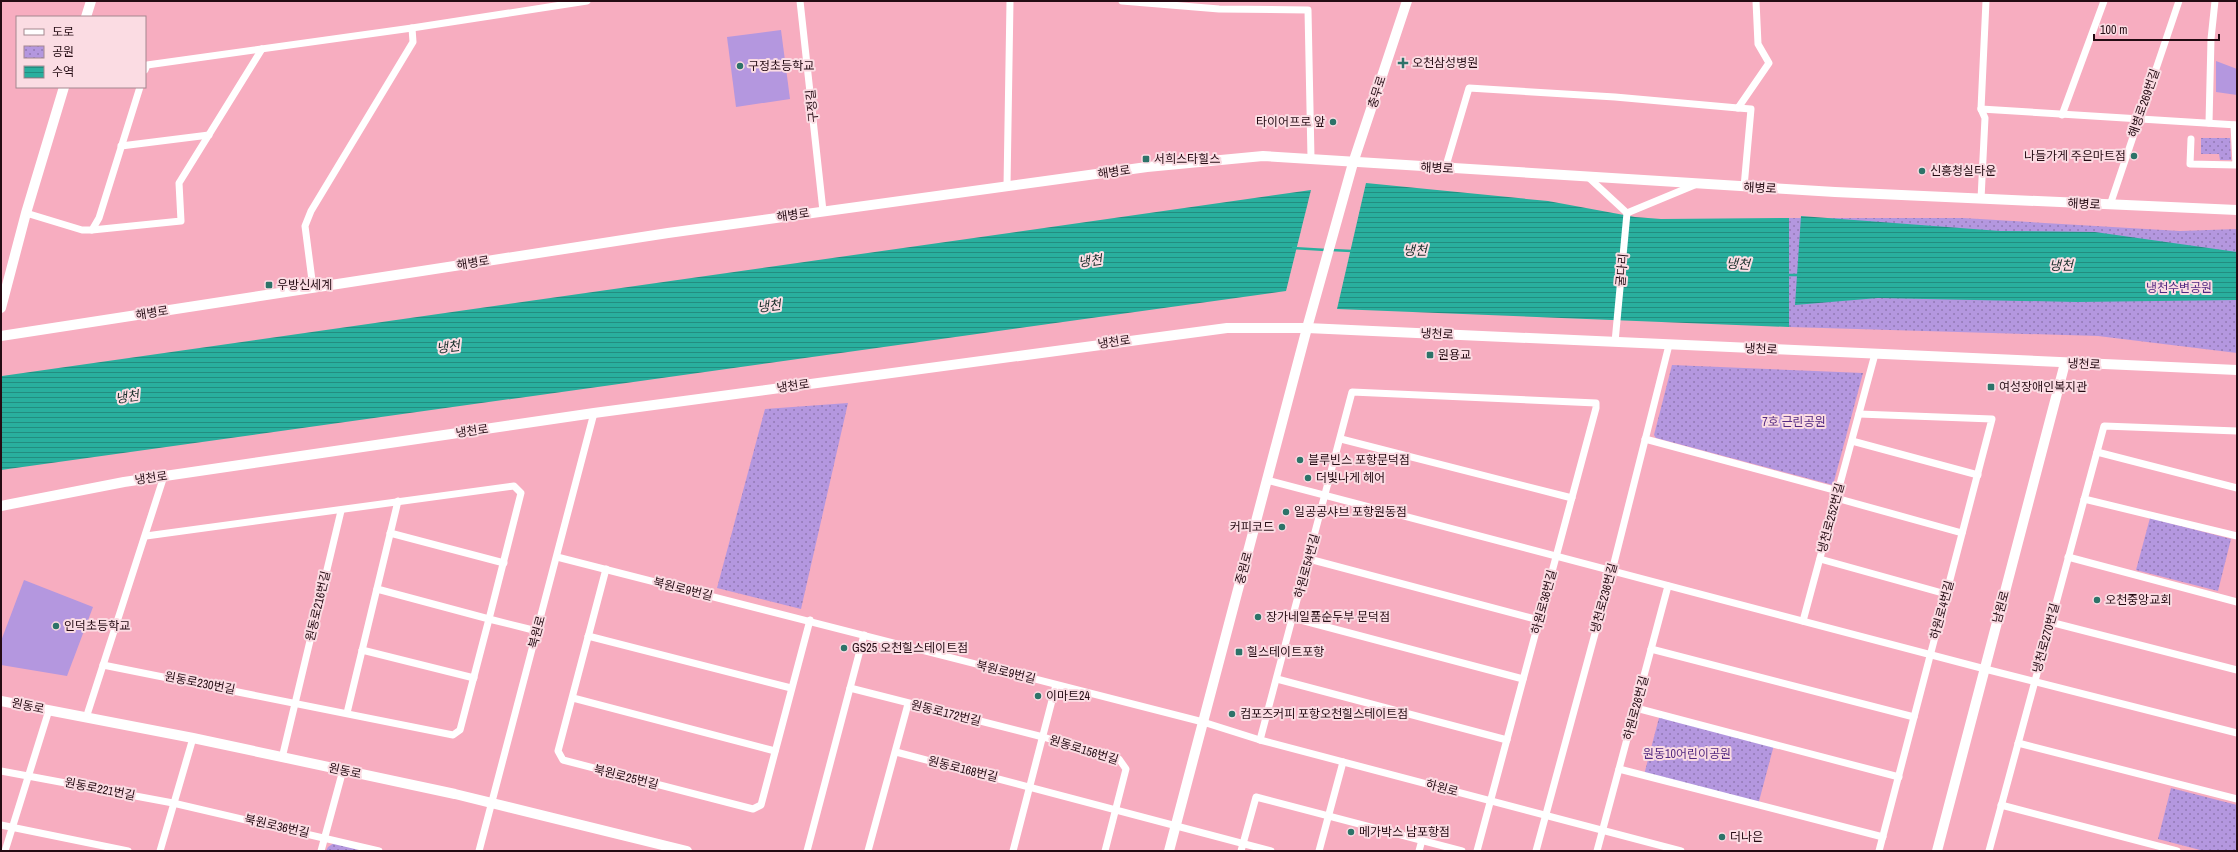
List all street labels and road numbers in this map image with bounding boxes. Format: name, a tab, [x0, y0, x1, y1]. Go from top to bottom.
street label: 해병로269번길	[2125, 67, 2163, 139]
street label: 충무로	[1364, 74, 1390, 110]
street label: 구정길	[802, 89, 822, 123]
street label: 해병로	[1420, 159, 1454, 177]
street label: 해병로	[1096, 162, 1132, 182]
street label: 해병로	[1743, 179, 1777, 197]
street label: 해병로	[2067, 195, 2101, 213]
street label: 해병로	[775, 205, 811, 225]
street label: 해병로	[455, 253, 491, 273]
street label: 굴다리	[1613, 253, 1631, 287]
street label: 해병로	[134, 303, 170, 323]
street label: 냉천로	[1420, 325, 1454, 343]
street label: 냉천로	[1096, 332, 1132, 352]
street label: 냉천로	[1744, 340, 1778, 358]
street label: 냉천로	[2067, 355, 2101, 373]
street label: 냉천로	[775, 376, 811, 396]
street label: 냉천로	[454, 421, 490, 441]
street label: 냉천로	[133, 468, 169, 488]
street label: 냉천로252번길	[1814, 481, 1848, 555]
street label: 하원로54번길	[1291, 532, 1323, 600]
street label: 중원로	[1232, 550, 1256, 586]
street label: 냉천로236번길	[1587, 561, 1621, 635]
street label: 하원로36번길	[1528, 568, 1560, 636]
street label: 원동로216번길	[302, 569, 334, 643]
street label: 북원로9번길	[652, 574, 714, 604]
street label: 하원로4번길	[1926, 579, 1958, 641]
street label: 남원로	[1989, 589, 2013, 625]
street label: 냉천로270번길	[2029, 601, 2063, 675]
street label: 북원로	[525, 614, 549, 650]
street label: 북원로9번길	[975, 657, 1037, 687]
street label: 원동로230번길	[163, 668, 237, 698]
street label: 하원로26번길	[1620, 674, 1652, 742]
street label: 원동로	[10, 695, 46, 717]
street label: 원동로172번길	[909, 697, 983, 729]
street label: 원동로156번길	[1047, 732, 1121, 768]
street label: 원동로168번길	[926, 753, 1000, 785]
street label: 원동로	[327, 760, 363, 782]
street label: 북원로25번길	[592, 761, 660, 793]
street label: 원동로221번길	[63, 774, 137, 804]
street label: 하원로	[1424, 776, 1460, 800]
street label: 북원로36번길	[243, 811, 311, 841]

